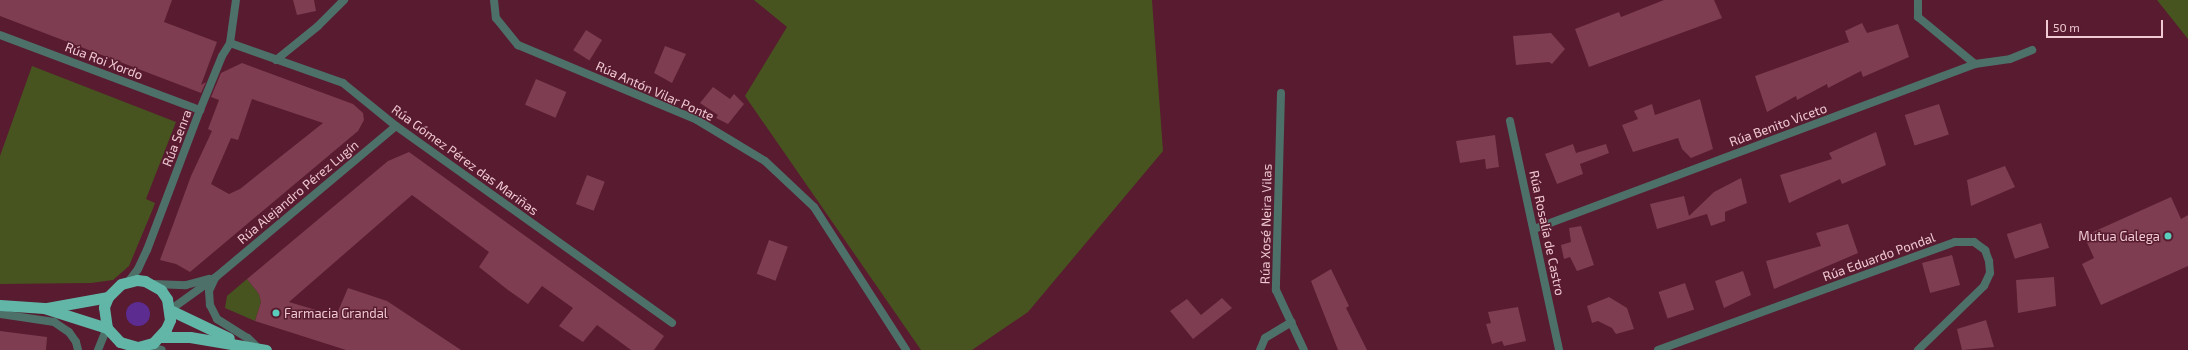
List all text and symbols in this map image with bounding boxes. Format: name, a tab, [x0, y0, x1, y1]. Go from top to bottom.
scale bar	[2048, 12, 2165, 38]
text: 50 m	[2053, 20, 2080, 34]
street label: Rúa Roi Xordo	[63, 39, 145, 83]
street label: Rúa Antón Vilar Ponte	[593, 58, 717, 124]
street label: Rúa Benito Viceto	[1727, 100, 1829, 150]
street label: Rúa Gómez Pérez das Mariñas	[389, 102, 541, 218]
street label: Rúa Senra	[159, 107, 195, 169]
street label: Rúa Alejandro Pérez Lugín	[234, 137, 362, 247]
street label: Rúa Xosé Neira Vilas	[1257, 164, 1275, 284]
street label: Rúa Rosalía de Castro	[1526, 169, 1568, 297]
place label: Mutua Galega	[2078, 228, 2160, 244]
street label: Rúa Eduardo Pondal	[1821, 229, 1937, 285]
marker: Mutua Galega	[2163, 231, 2173, 241]
place label: Farmacia Grandal	[284, 305, 388, 321]
marker: Farmacia Grandal	[271, 308, 281, 318]

